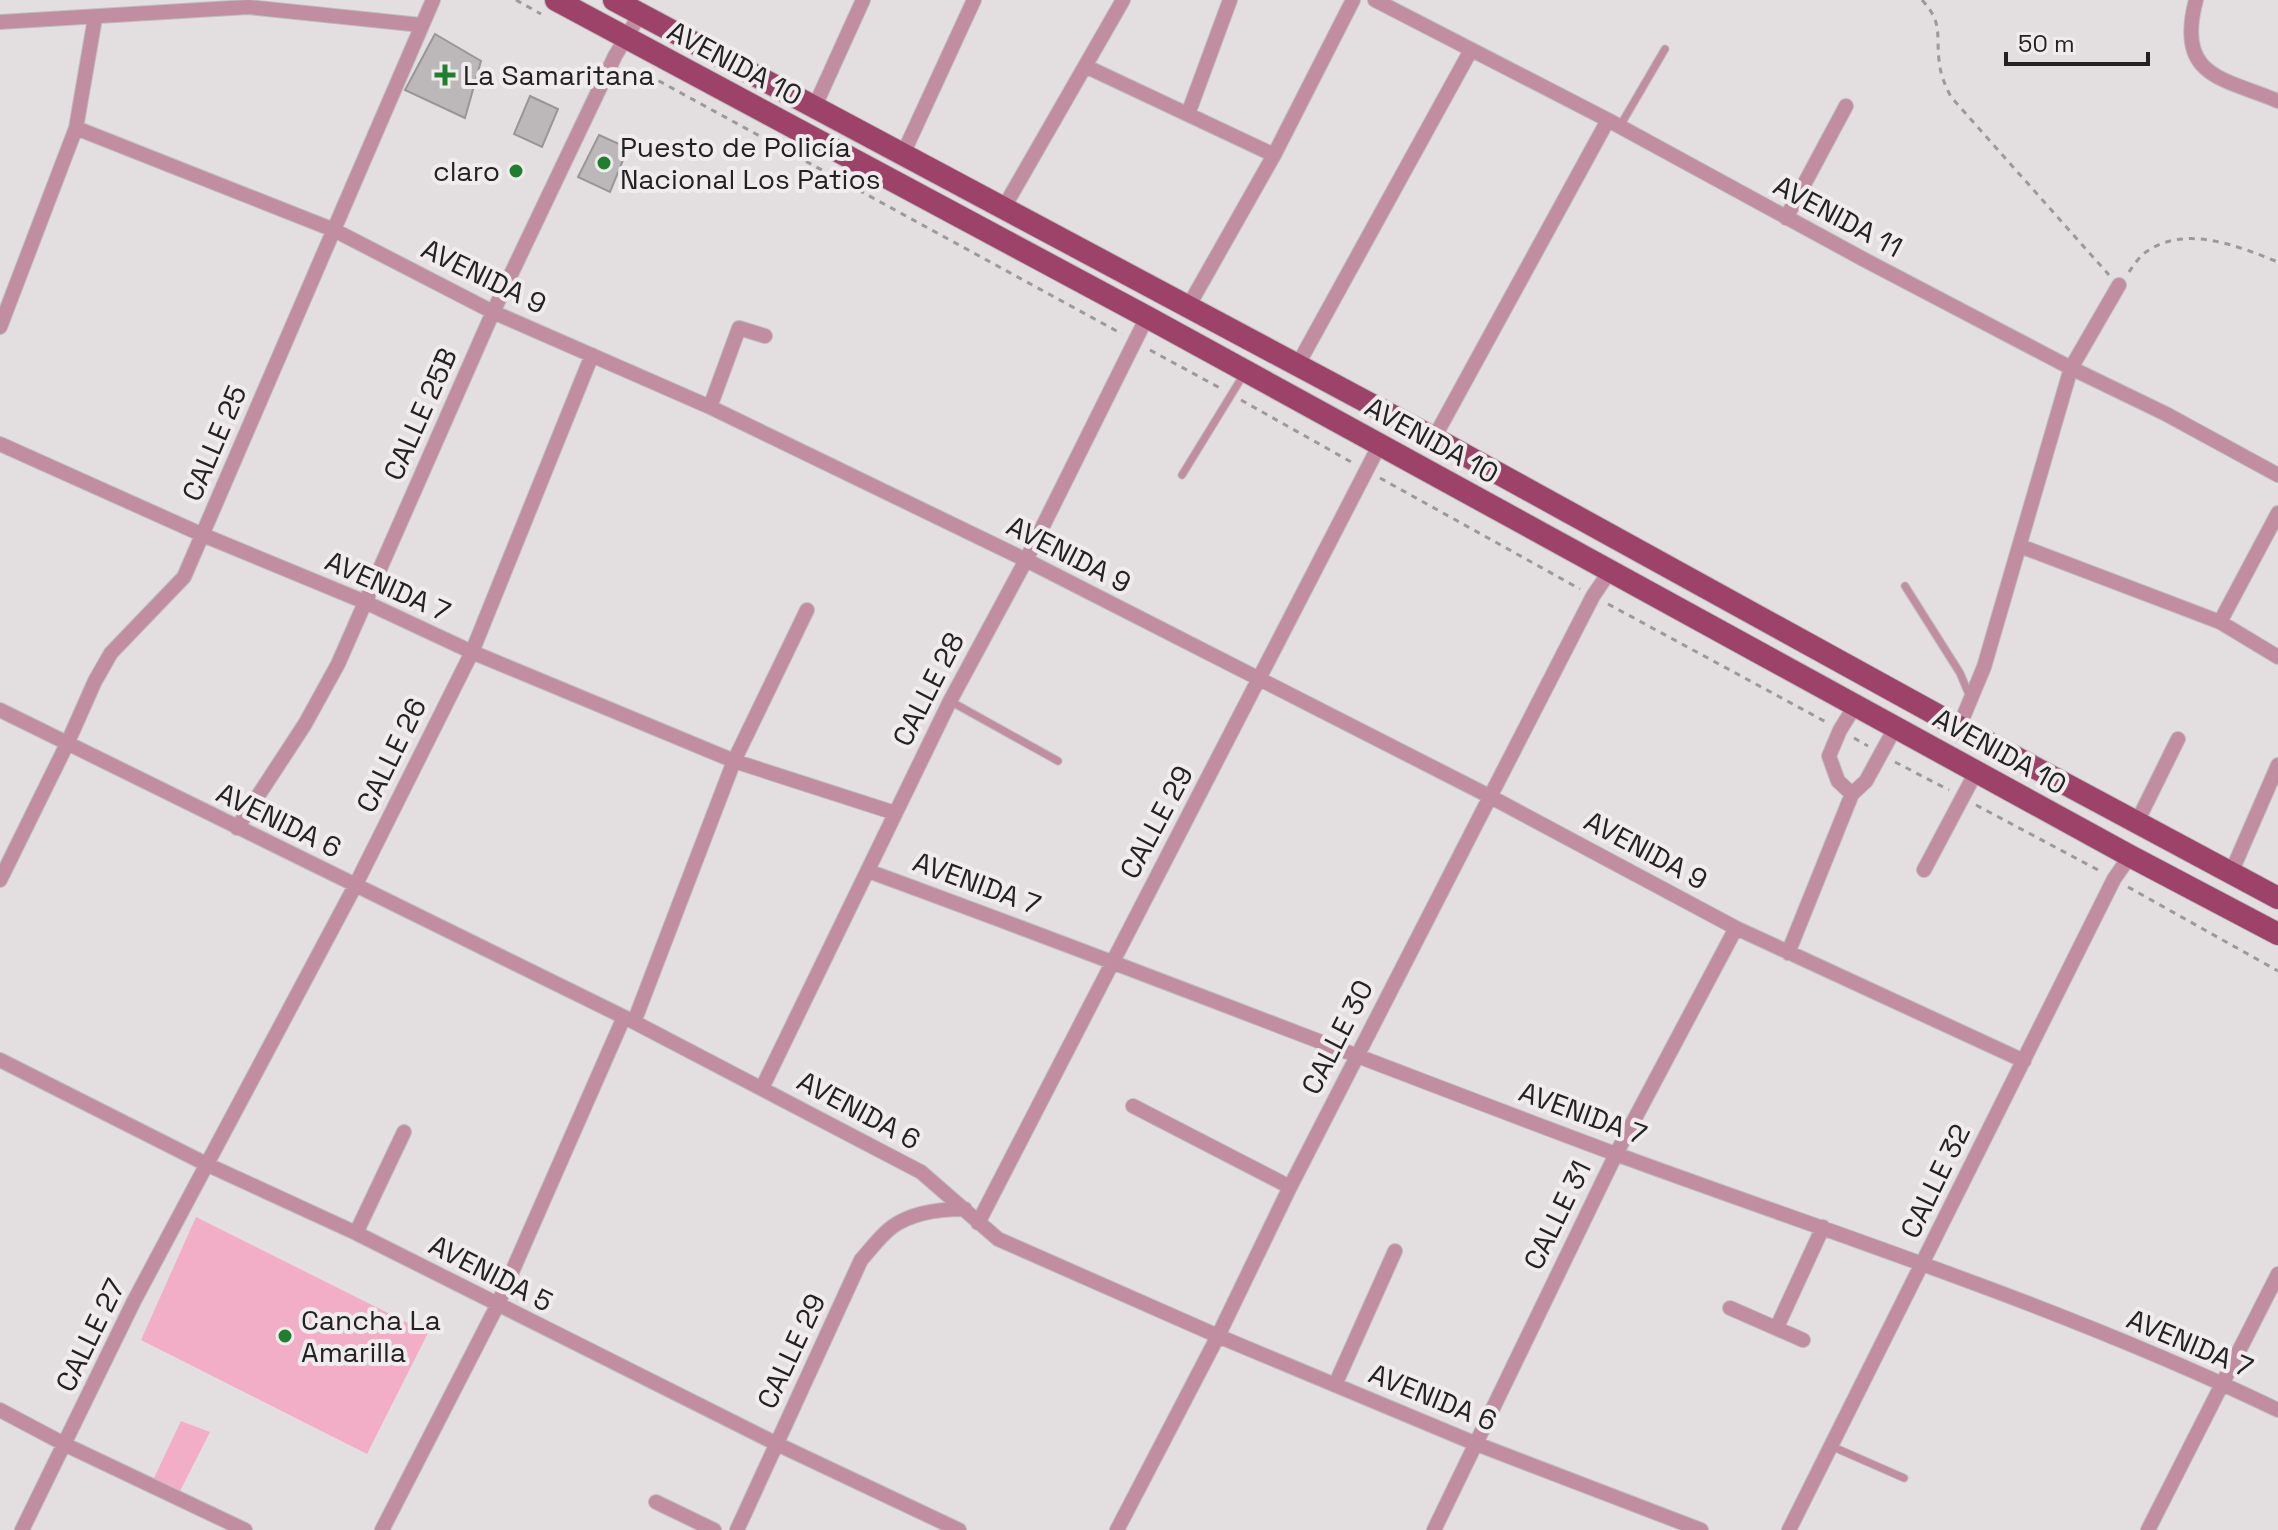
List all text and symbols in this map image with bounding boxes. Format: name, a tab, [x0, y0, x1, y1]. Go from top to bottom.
street label: AVENIDA 10	[662, 13, 808, 113]
scale bar	[2006, 16, 2148, 66]
text: 50 m	[2018, 28, 2075, 59]
place label: La Samaritana	[463, 57, 655, 93]
marker: La Samaritana	[434, 64, 456, 86]
place label: Puesto de Policía Nacional Los Patios	[620, 129, 881, 197]
place label: claro	[433, 153, 500, 189]
marker: Puesto de Policía Nacional Los Patios	[595, 154, 613, 172]
marker: claro	[507, 162, 525, 180]
street label: AVENIDA 11	[1767, 167, 1909, 265]
street label: AVENIDA 9	[416, 230, 552, 322]
street label: CALLE 25B	[375, 342, 465, 486]
street label: CALLE 25	[173, 380, 255, 506]
street label: AVENIDA 10	[1359, 389, 1505, 491]
street label: AVENIDA 9	[1001, 507, 1137, 601]
street label: AVENIDA 7	[320, 542, 456, 630]
street label: CALLE 28	[884, 626, 972, 752]
street label: CALLE 26	[348, 692, 434, 818]
street label: AVENIDA 10	[1927, 700, 2073, 802]
street label: CALLE 29	[1111, 759, 1201, 885]
street label: AVENIDA 6	[211, 774, 347, 866]
street label: AVENIDA 9	[1578, 803, 1714, 897]
street label: AVENIDA 7	[908, 843, 1046, 923]
street label: CALLE 30	[1293, 974, 1381, 1100]
street label: AVENIDA 6	[791, 1063, 927, 1157]
street label: AVENIDA 7	[1514, 1073, 1652, 1153]
street label: CALLE 32	[1892, 1118, 1978, 1244]
street label: CALLE 31	[1515, 1154, 1599, 1276]
street label: AVENIDA 5	[423, 1226, 559, 1320]
street label: CALLE 27	[47, 1273, 133, 1397]
street label: CALLE 29	[749, 1288, 833, 1414]
street label: AVENIDA 7	[2122, 1300, 2258, 1386]
place label: Cancha La Amarilla	[301, 1302, 441, 1370]
marker: Cancha La Amarilla	[276, 1327, 294, 1345]
street label: AVENIDA 6	[1364, 1355, 1502, 1439]

